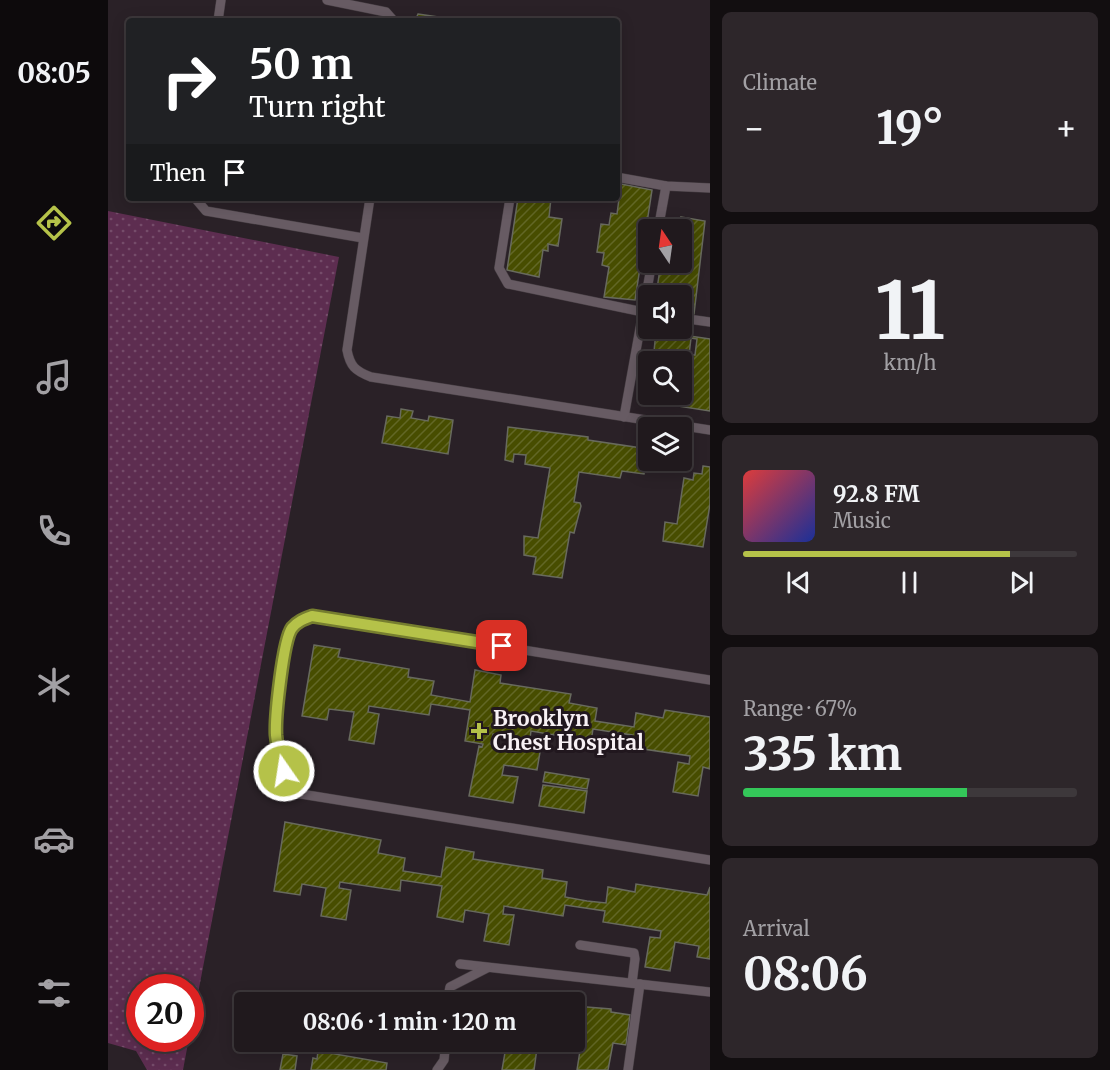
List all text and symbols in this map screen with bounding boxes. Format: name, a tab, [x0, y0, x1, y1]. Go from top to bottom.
text: 50 m	[249, 38, 353, 90]
icon: right	[150, 42, 228, 120]
text: 08:05	[17, 56, 91, 90]
text: Climate	[743, 70, 817, 95]
text: Turn right	[249, 90, 386, 124]
text: 19°	[876, 100, 944, 156]
text: −	[743, 108, 765, 149]
text: +	[1055, 108, 1077, 149]
icon: arrive	[218, 156, 251, 189]
text: Then	[150, 159, 206, 187]
icon: directions	[33, 202, 75, 244]
north arrow	[638, 219, 692, 273]
map controls	[638, 219, 692, 471]
text: 11	[875, 262, 945, 360]
button: sound	[638, 285, 692, 339]
text: km/h	[884, 350, 936, 375]
button: search	[638, 351, 692, 405]
icon: music	[33, 356, 75, 398]
button: layers	[638, 417, 692, 471]
text: 92.8 FM	[833, 480, 920, 508]
text: Music	[833, 508, 891, 533]
icon: phone	[33, 510, 75, 552]
icon: previous	[782, 566, 815, 599]
icon: pause	[893, 566, 926, 599]
icon: next	[1005, 566, 1038, 599]
pin	[476, 620, 527, 671]
icon: arrive	[485, 629, 518, 662]
icon: climate	[33, 664, 75, 706]
text: Range · 67%	[743, 696, 857, 721]
place label: Brooklyn Chest Hospital	[493, 705, 644, 756]
marker: Brooklyn Chest Hospital	[470, 722, 488, 740]
text: 335 km	[743, 726, 902, 782]
position arrow	[252, 739, 316, 803]
icon: car	[33, 818, 75, 860]
text: Arrival	[743, 916, 810, 941]
text: 08:06	[743, 946, 868, 1002]
icon: filters	[33, 972, 75, 1014]
speed limit sign: 20	[126, 974, 204, 1052]
text: 08:06 · 1 min · 120 m	[303, 1008, 516, 1036]

